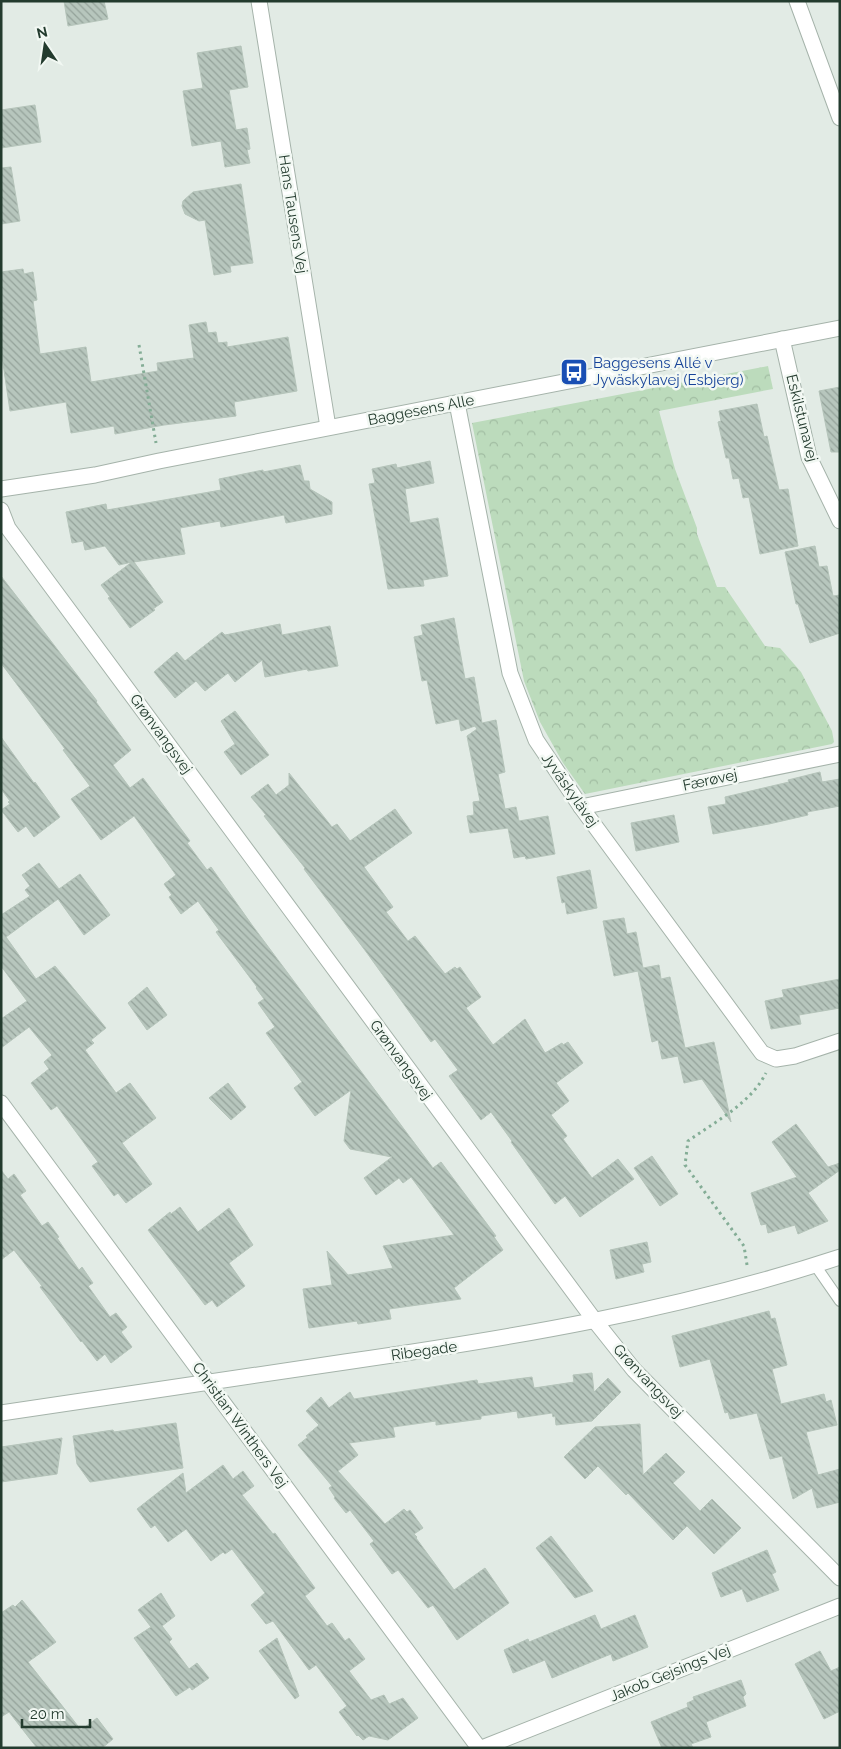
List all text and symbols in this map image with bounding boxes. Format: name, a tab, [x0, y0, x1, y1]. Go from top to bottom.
north arrow	[20, 20, 70, 70]
text: N	[35, 23, 49, 41]
street label: Hans Tausens Vej	[275, 153, 311, 275]
place label: Baggesens Allé v Jyväskylavej (Esbjerg)	[593, 354, 744, 389]
bus stop icon: Baggesens Allé v Jyväskylavej (Esbjerg)	[559, 357, 589, 387]
street label: Eskilstunavej	[782, 372, 822, 464]
street label: Baggesens Alle	[366, 391, 476, 429]
street label: Grønvangsvej	[126, 691, 196, 777]
street label: Jyväskylävej	[538, 749, 602, 831]
street label: Færøvej	[681, 765, 739, 795]
street label: Grønvangsvej	[366, 1017, 436, 1103]
street label: Ribegade	[390, 1337, 458, 1365]
street label: Grønvangsvej	[609, 1340, 687, 1422]
street label: Christian Winthers Vej	[188, 1359, 292, 1491]
street label: Jakob Gejsings Vej	[607, 1641, 733, 1705]
scale bar	[22, 1696, 90, 1728]
text: 20 m	[30, 1705, 65, 1723]

